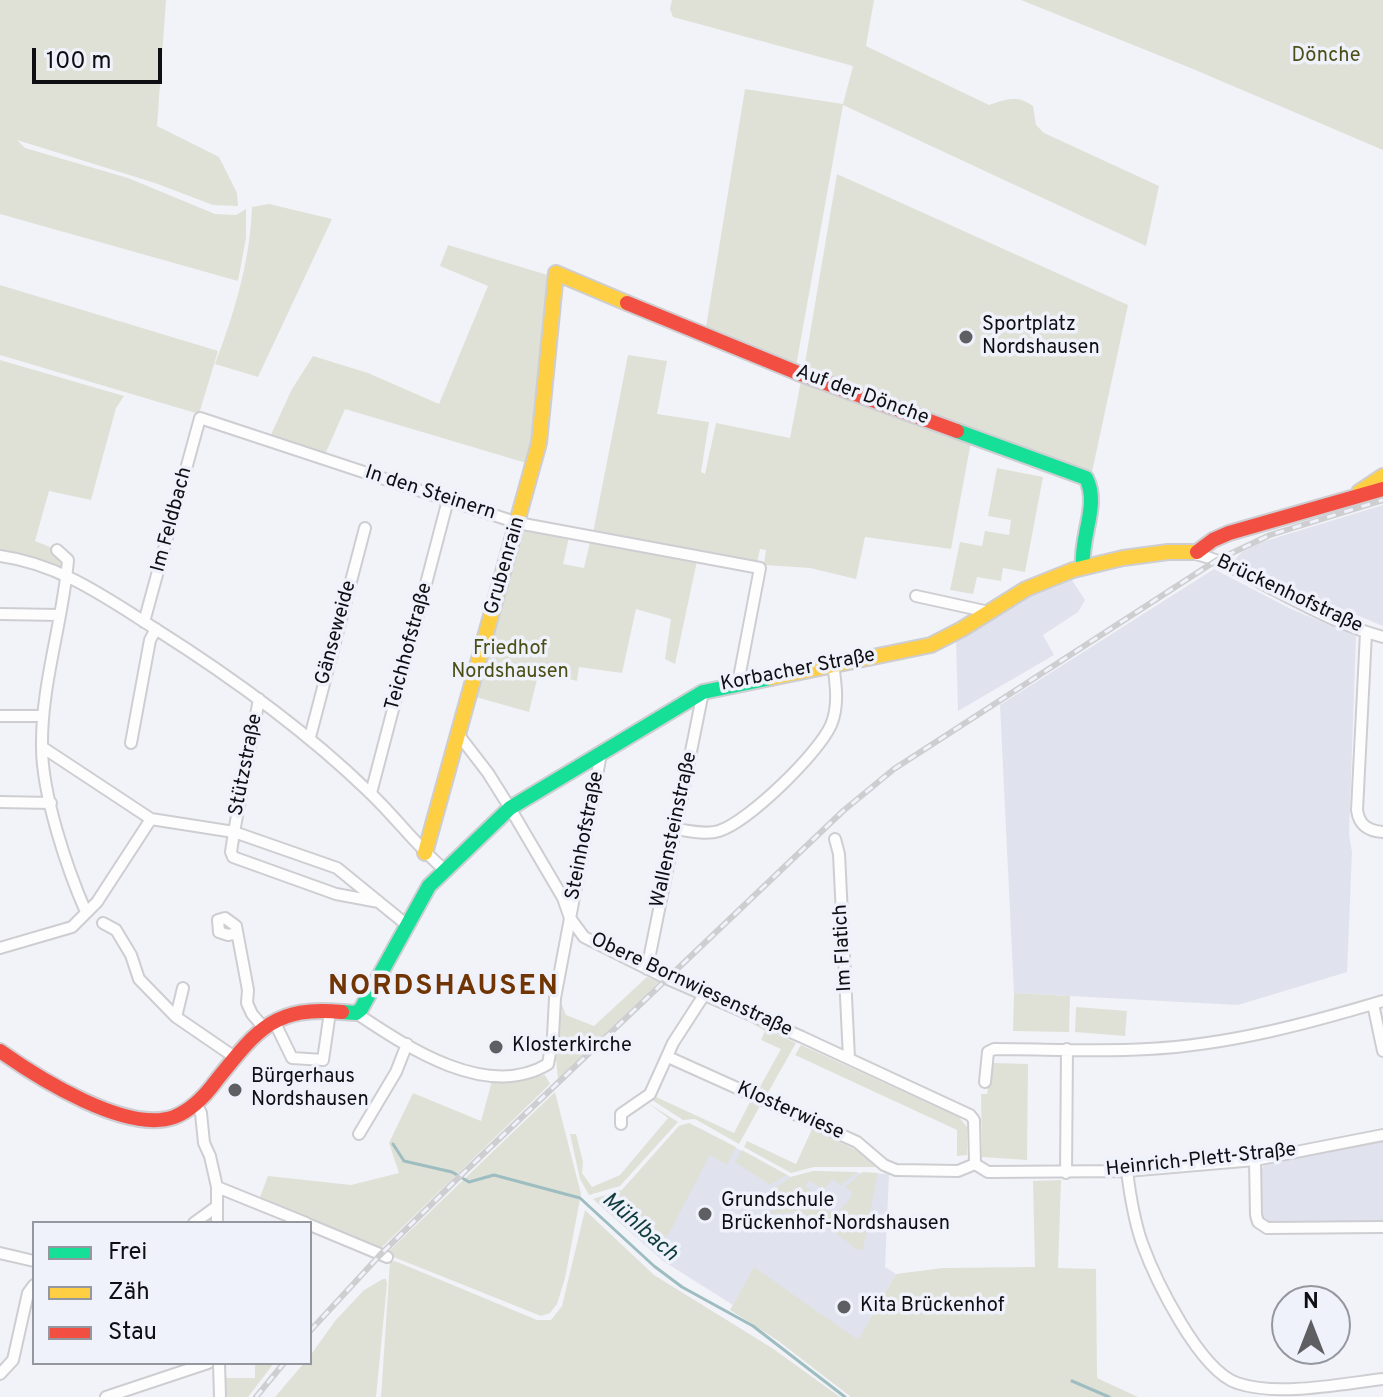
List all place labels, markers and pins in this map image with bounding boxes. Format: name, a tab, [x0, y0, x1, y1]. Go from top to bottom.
place label: Sportplatz Nordshausen	[982, 314, 1100, 361]
marker: Sportplatz Nordshausen	[957, 328, 975, 346]
place label: Klosterkirche	[512, 1035, 632, 1059]
marker: Klosterkirche	[487, 1038, 505, 1056]
place label: Bürgerhaus Nordshausen	[251, 1066, 369, 1113]
marker: Bürgerhaus Nordshausen	[226, 1081, 244, 1099]
place label: Grundschule Brückenhof-Nordshausen	[721, 1190, 950, 1237]
marker: Grundschule Brückenhof-Nordshausen	[696, 1205, 714, 1223]
place label: Kita Brückenhof	[860, 1295, 1004, 1319]
marker: Kita Brückenhof	[835, 1298, 853, 1316]

